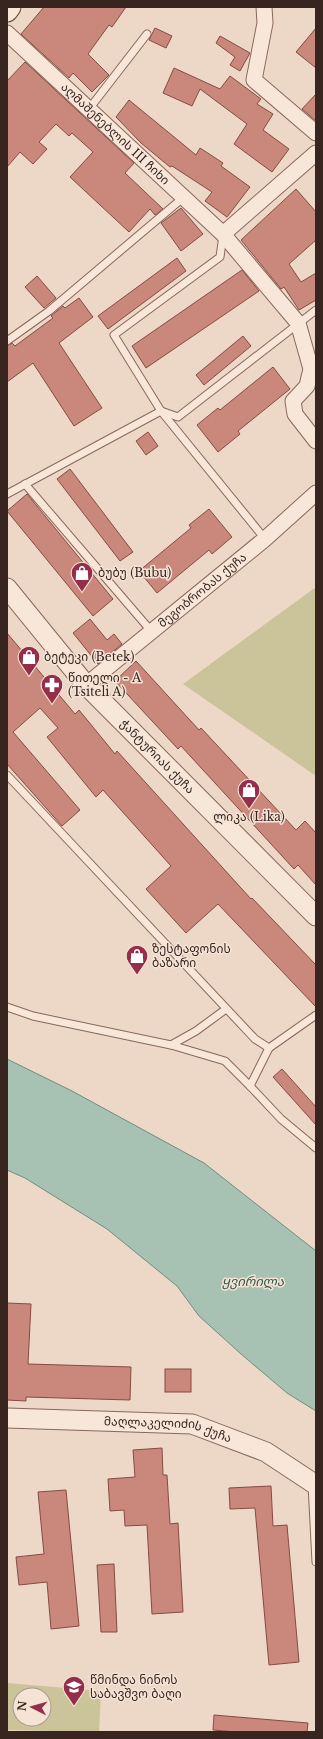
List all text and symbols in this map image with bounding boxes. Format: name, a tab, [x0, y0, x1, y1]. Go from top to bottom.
street label: აღმაშენებლის III ჩიხი	[58, 79, 173, 188]
street label: მეგობრობას ქუჩა	[155, 549, 249, 630]
shop icon: ბუბუ (Bubu)	[69, 560, 95, 593]
place label: ბუბუ (Bubu)	[98, 565, 171, 580]
shop icon: ბეტეკი (Betek)	[16, 644, 42, 677]
place label: ბეტეკი (Betek)	[44, 649, 134, 664]
place label: წითელი - A (Tsiteli A)	[68, 670, 142, 699]
pharmacy icon: წითელი - A (Tsiteli A)	[39, 672, 65, 705]
street label: ჭანტურიას ქუჩა	[117, 716, 198, 797]
shop icon: ლიკა (Lika)	[236, 777, 262, 810]
place label: ლიკა (Lika)	[213, 809, 285, 825]
place label: ზესტაფონის ბაზარი	[152, 941, 231, 970]
shop icon: ზესტაფონის ბაზარი	[124, 943, 150, 976]
water label: ყვირილა	[222, 1273, 285, 1290]
street label: მაღლაკელიძის ქუჩა	[104, 1413, 234, 1445]
place label: წმინდა ნინოს საბავშვო ბაღი	[90, 1672, 182, 1702]
school or university icon: წმინდა ნინოს საბავშვო ბაღი	[61, 1674, 87, 1707]
north arrow	[12, 1687, 52, 1727]
text: N	[15, 1699, 30, 1712]

